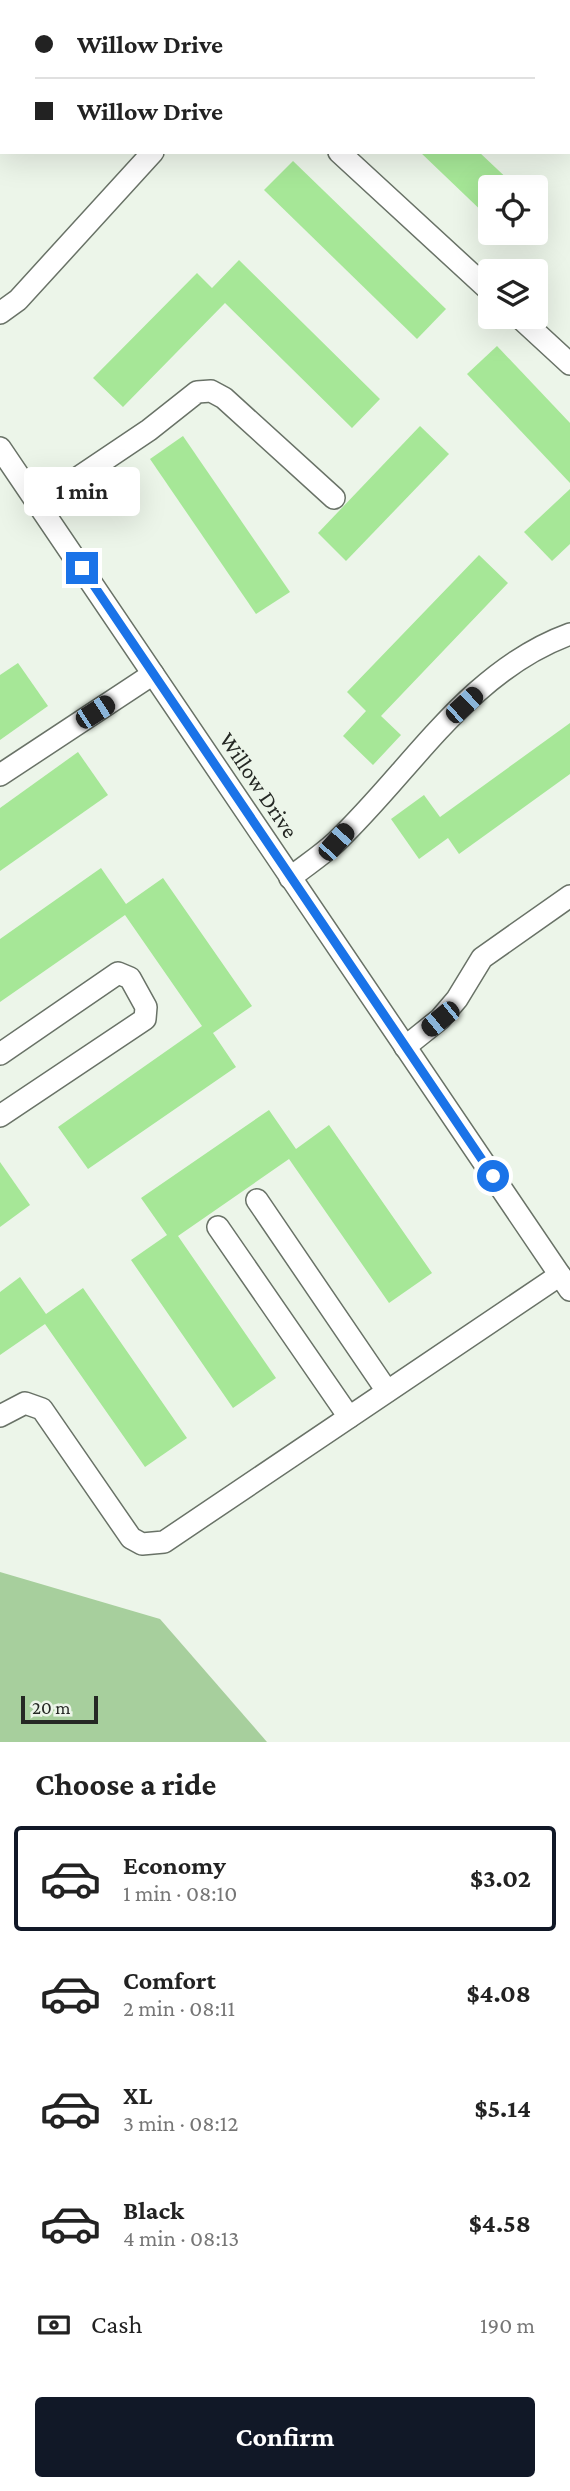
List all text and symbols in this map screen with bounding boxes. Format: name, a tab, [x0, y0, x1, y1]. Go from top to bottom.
text: Willow Drive	[77, 30, 223, 59]
text: Willow Drive	[77, 97, 223, 126]
map controls	[478, 175, 548, 329]
button: locate	[478, 175, 548, 245]
button: layers	[478, 259, 548, 329]
callout: 1 min	[24, 466, 140, 516]
text: 1 min	[56, 478, 108, 504]
route end	[66, 552, 98, 584]
car	[442, 683, 487, 727]
car	[72, 692, 119, 732]
street label: Willow Drive	[214, 727, 304, 843]
car	[315, 819, 358, 865]
car	[418, 998, 463, 1040]
route start	[477, 1160, 509, 1192]
scale bar	[21, 1693, 98, 1725]
text: 20 m	[32, 1697, 71, 1718]
text: Choose a ride	[35, 1766, 216, 1802]
icon: car	[39, 1847, 102, 1910]
text: Economy	[123, 1851, 226, 1880]
text: $3.02	[470, 1864, 531, 1893]
text: 1 min · 08:10	[123, 1880, 237, 1906]
icon: car	[39, 1962, 102, 2025]
text: Comfort	[123, 1966, 216, 1995]
text: $4.08	[466, 1979, 531, 2008]
text: 2 min · 08:11	[123, 1995, 235, 2021]
icon: car	[39, 2077, 102, 2140]
text: XL	[123, 2081, 152, 2110]
text: $5.14	[474, 2094, 531, 2123]
text: 3 min · 08:12	[123, 2110, 238, 2136]
icon: car	[39, 2192, 102, 2255]
text: Black	[123, 2196, 184, 2225]
text: $4.58	[469, 2209, 531, 2238]
text: 4 min · 08:13	[123, 2225, 239, 2251]
icon: cash	[35, 2306, 73, 2344]
text: Cash	[91, 2310, 142, 2339]
text: 190 m	[480, 2312, 535, 2338]
button: Confirm	[35, 2397, 535, 2477]

